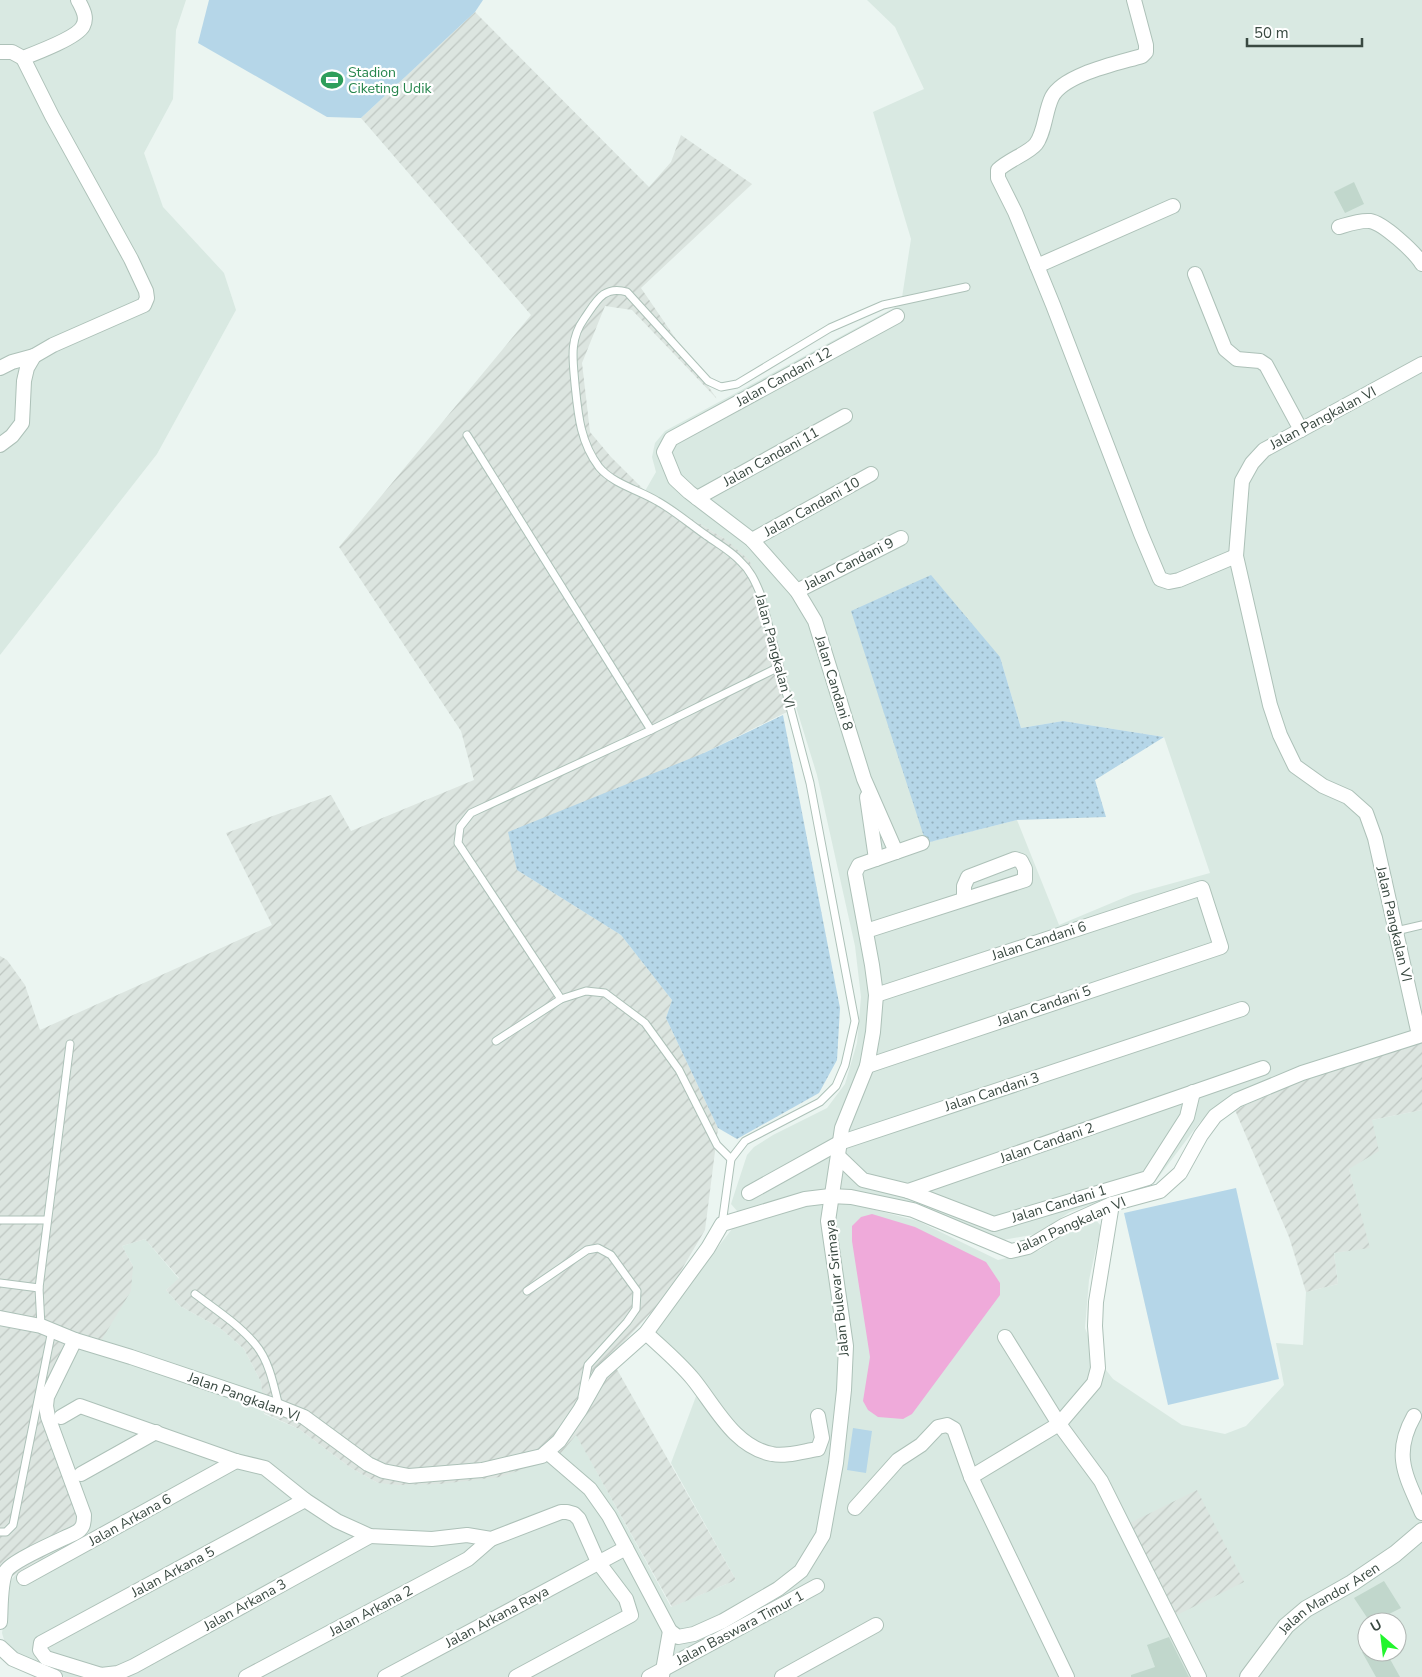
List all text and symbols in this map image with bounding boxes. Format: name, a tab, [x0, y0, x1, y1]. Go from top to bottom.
scale bar	[1247, 15, 1362, 47]
text: 50 m	[1254, 23, 1289, 43]
place label: Stadion Ciketing Udik	[348, 63, 432, 98]
sports icon: Stadion Ciketing Udik	[319, 67, 345, 93]
street label: Jalan Candani 12	[732, 343, 835, 412]
street label: Jalan Pangkalan VI	[1266, 382, 1379, 455]
street label: Jalan Candani 11	[719, 423, 822, 492]
street label: Jalan Candani 10	[760, 473, 863, 542]
street label: Jalan Candani 9	[800, 533, 897, 595]
street label: Jalan Pangkalan VI	[750, 591, 799, 710]
street label: Jalan Candani 8	[810, 632, 857, 733]
street label: Jalan Pangkalan VI	[1371, 863, 1417, 984]
street label: Jalan Candani 6	[988, 917, 1089, 966]
street label: Jalan Candani 5	[993, 981, 1094, 1031]
street label: Jalan Candani 3	[941, 1068, 1042, 1117]
street label: Jalan Candani 2	[996, 1118, 1097, 1168]
street label: Jalan Candani 1	[1008, 1181, 1109, 1228]
street label: Jalan Pangkalan VI	[1012, 1192, 1129, 1258]
street label: Jalan Bulevar Srimaya	[820, 1219, 854, 1358]
street label: Jalan Pangkalan VI	[184, 1368, 303, 1426]
street label: Jalan Arkana 6	[84, 1489, 175, 1551]
street label: Jalan Arkana 5	[127, 1542, 218, 1602]
street label: Jalan Mandor Aren	[1273, 1558, 1383, 1638]
street label: Jalan Arkana 3	[199, 1574, 290, 1636]
street label: Jalan Arkana 2	[325, 1581, 416, 1641]
street label: Jalan Arkana Raya	[441, 1582, 552, 1653]
street label: Jalan Baswara Timur 1	[672, 1586, 807, 1670]
north arrow	[1357, 1612, 1407, 1662]
text: U	[1367, 1615, 1385, 1637]

